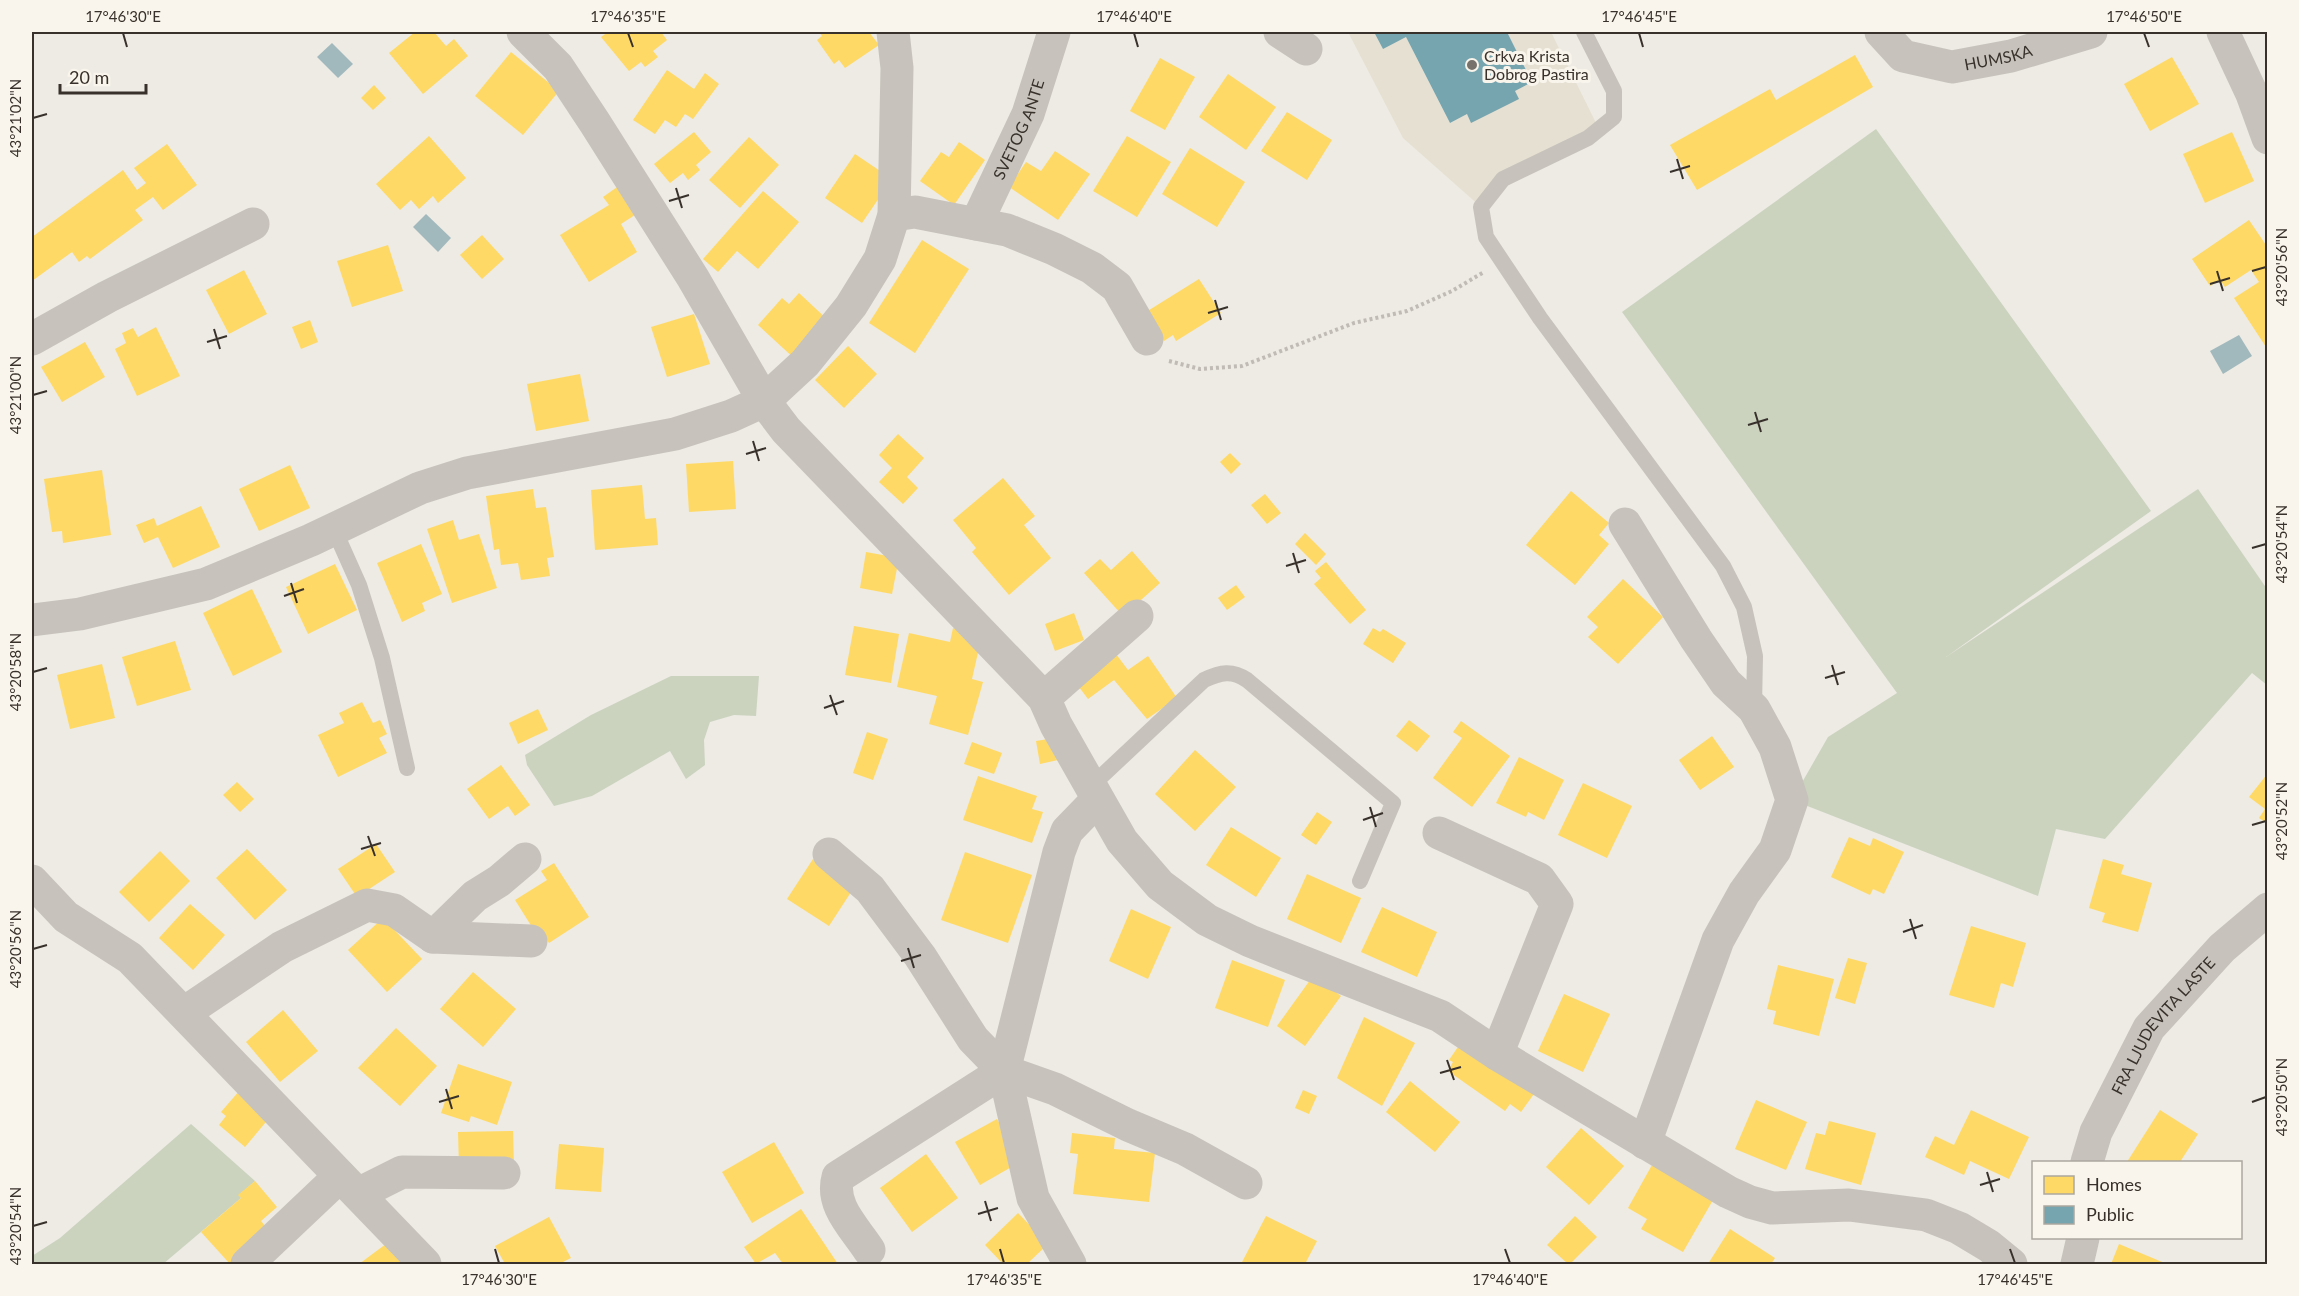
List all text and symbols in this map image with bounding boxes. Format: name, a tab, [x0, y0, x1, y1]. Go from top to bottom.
text: 17°46'30"E	[85, 7, 161, 25]
text: 17°46'35"E	[590, 7, 666, 25]
text: 17°46'40"E	[1096, 7, 1172, 25]
text: 17°46'45"E	[1601, 7, 1677, 25]
text: 17°46'50"E	[2106, 7, 2182, 25]
street label: HUMSKA	[1963, 40, 2035, 74]
place label: Crkva Krista Dobrog Pastira	[1484, 46, 1589, 83]
scale bar	[60, 57, 146, 95]
marker: Crkva Krista Dobrog Pastira	[1465, 58, 1479, 72]
text: 20 m	[69, 66, 109, 88]
street label: SVETOG ANTE	[988, 77, 1047, 182]
text: 43°21'02"N	[6, 79, 24, 157]
text: 43°20'56"N	[2272, 228, 2290, 306]
text: 43°21'00"N	[6, 356, 24, 434]
text: 43°20'54"N	[2272, 505, 2290, 583]
text: 43°20'58"N	[6, 633, 24, 711]
text: 43°20'52"N	[2272, 782, 2290, 860]
text: 43°20'56"N	[6, 910, 24, 988]
street label: FRA LJUDEVITA LASTE	[2107, 953, 2218, 1097]
text: 43°20'50"N	[2272, 1058, 2290, 1136]
legend	[2032, 1161, 2242, 1239]
text: Homes	[2086, 1173, 2142, 1195]
text: 43°20'54"N	[6, 1187, 24, 1265]
text: Public	[2086, 1203, 2134, 1225]
text: 17°46'30"E	[461, 1270, 537, 1288]
text: 17°46'35"E	[966, 1270, 1042, 1288]
text: 17°46'40"E	[1472, 1270, 1548, 1288]
text: 17°46'45"E	[1977, 1270, 2053, 1288]

